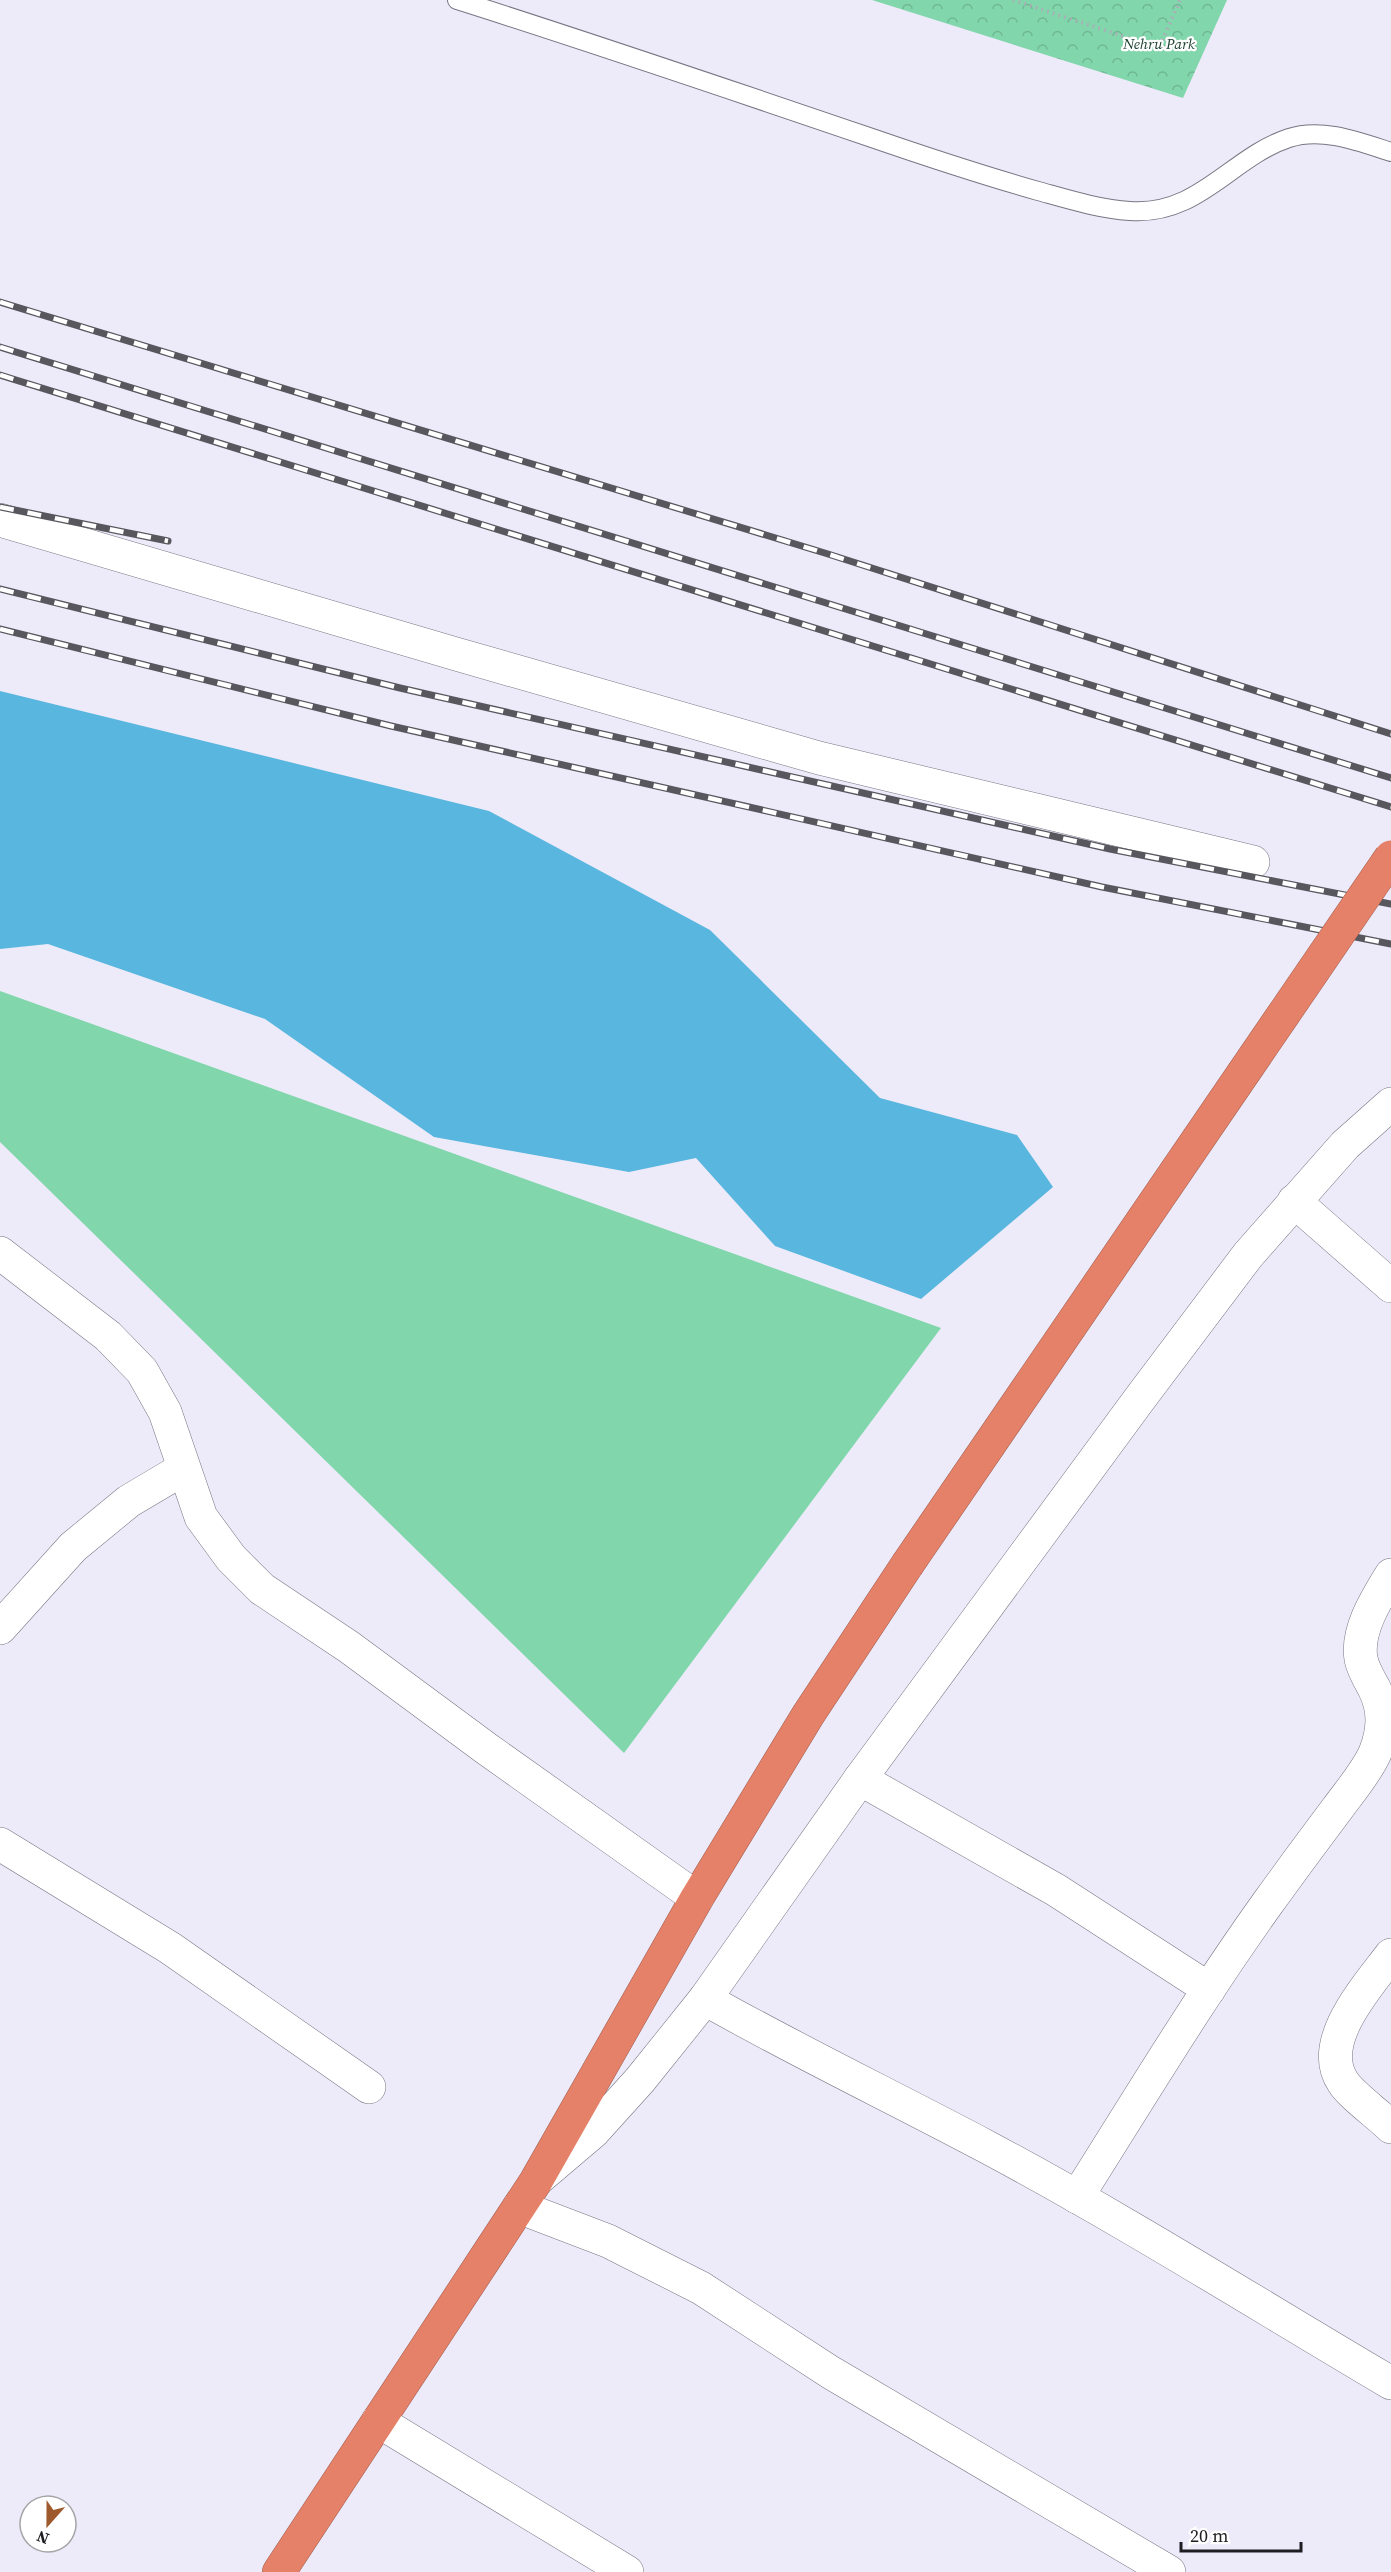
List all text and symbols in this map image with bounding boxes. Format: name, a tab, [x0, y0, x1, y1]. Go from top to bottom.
park label: Nehru Park	[1122, 33, 1196, 54]
north arrow	[18, 2494, 78, 2554]
scale bar	[1181, 2515, 1301, 2553]
text: 20 m	[1190, 2523, 1228, 2548]
text: N	[33, 2526, 52, 2550]

